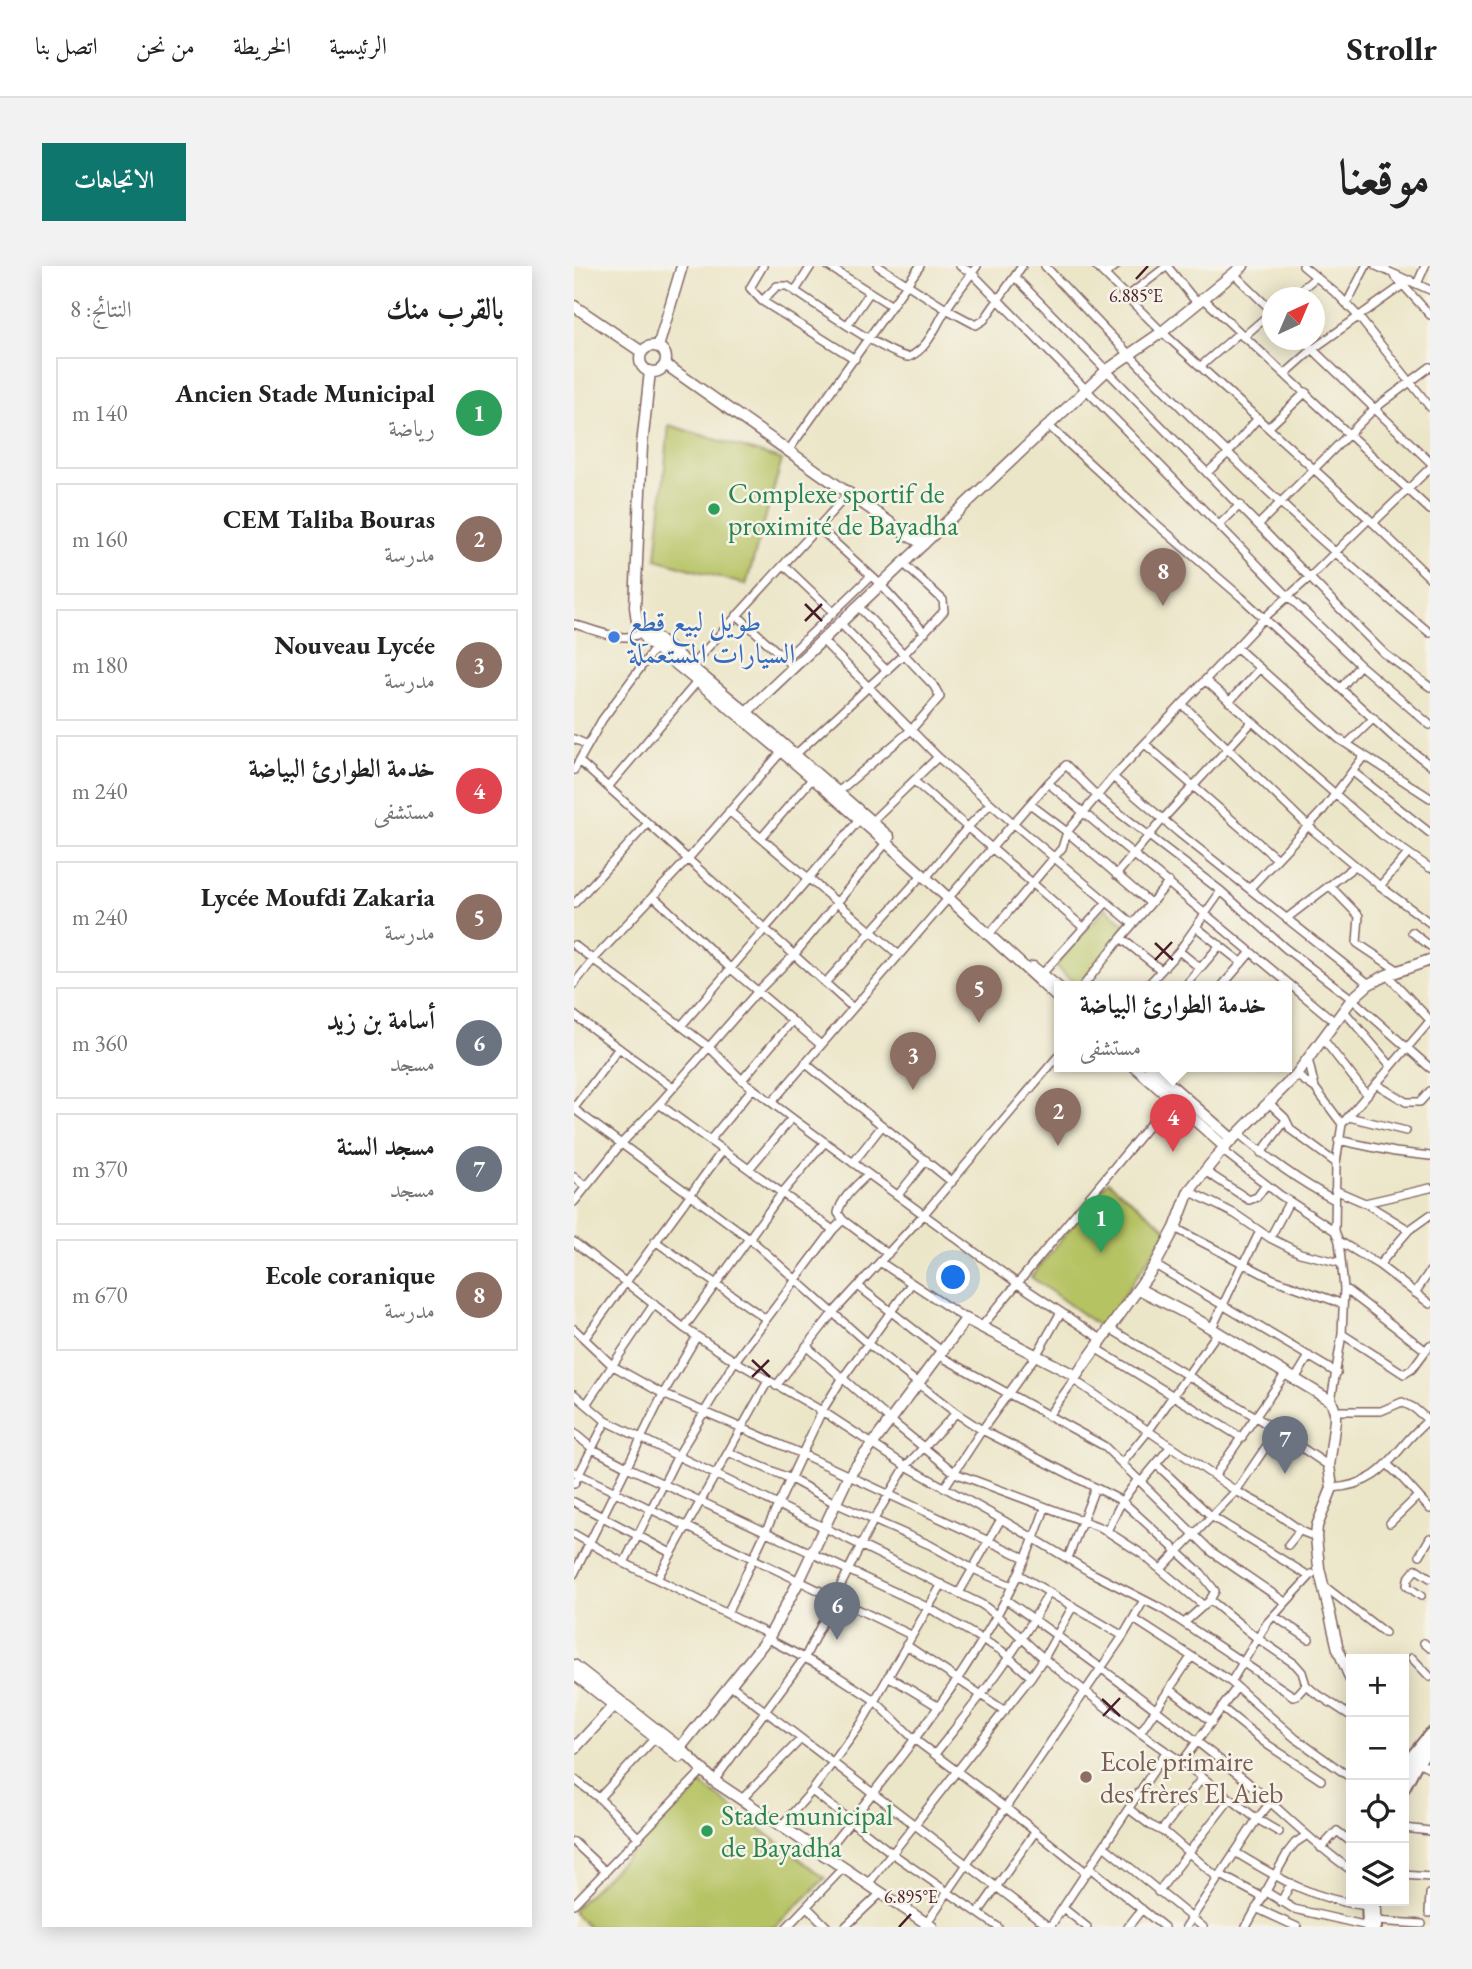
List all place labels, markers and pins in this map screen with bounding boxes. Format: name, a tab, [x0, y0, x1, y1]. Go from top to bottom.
place label: Complexe sportif de proximité de Bayadha	[728, 475, 959, 543]
marker: Complexe sportif de proximité de Bayadha	[706, 501, 722, 517]
pin: 8	[1140, 548, 1186, 606]
place label: طويل لبيع قطع السيارات المستعملة	[626, 603, 795, 671]
marker: طويل لبيع قطع السيارات المستعملة	[606, 629, 622, 645]
pin: 5	[956, 965, 1002, 1023]
pin: 3	[890, 1032, 936, 1090]
pin: 2	[1035, 1088, 1081, 1146]
pin: 4	[1150, 1094, 1196, 1152]
pin: 1	[1078, 1195, 1124, 1253]
pin: 7	[1262, 1416, 1308, 1474]
pin: 6	[814, 1582, 860, 1640]
place label: Ecole primaire des frères El Aieb	[1100, 1743, 1284, 1811]
marker: Ecole primaire des frères El Aieb	[1078, 1769, 1094, 1785]
place label: Stade municipal de Bayadha	[721, 1797, 893, 1865]
marker: Stade municipal de Bayadha	[699, 1823, 715, 1839]

